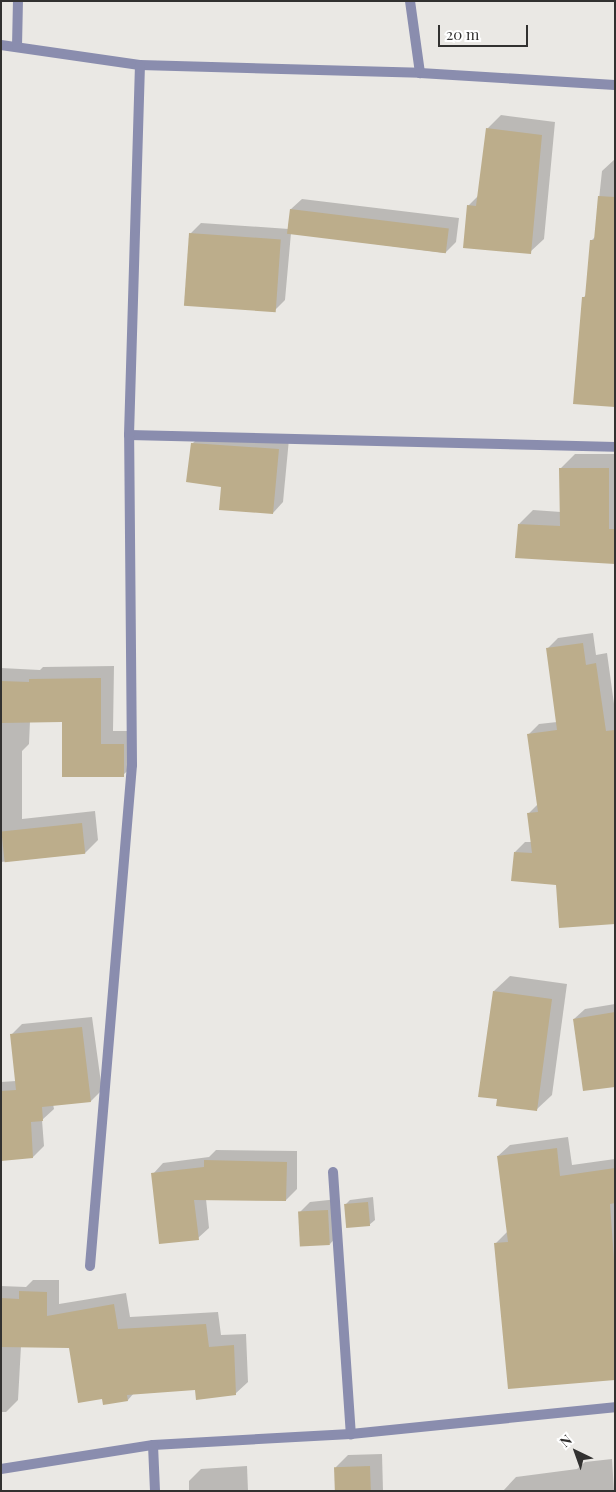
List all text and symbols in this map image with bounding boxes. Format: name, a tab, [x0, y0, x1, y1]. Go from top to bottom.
scale bar	[441, 15, 531, 47]
text: 20 m	[446, 24, 479, 44]
north arrow	[551, 1427, 601, 1477]
text: N	[556, 1430, 576, 1451]

